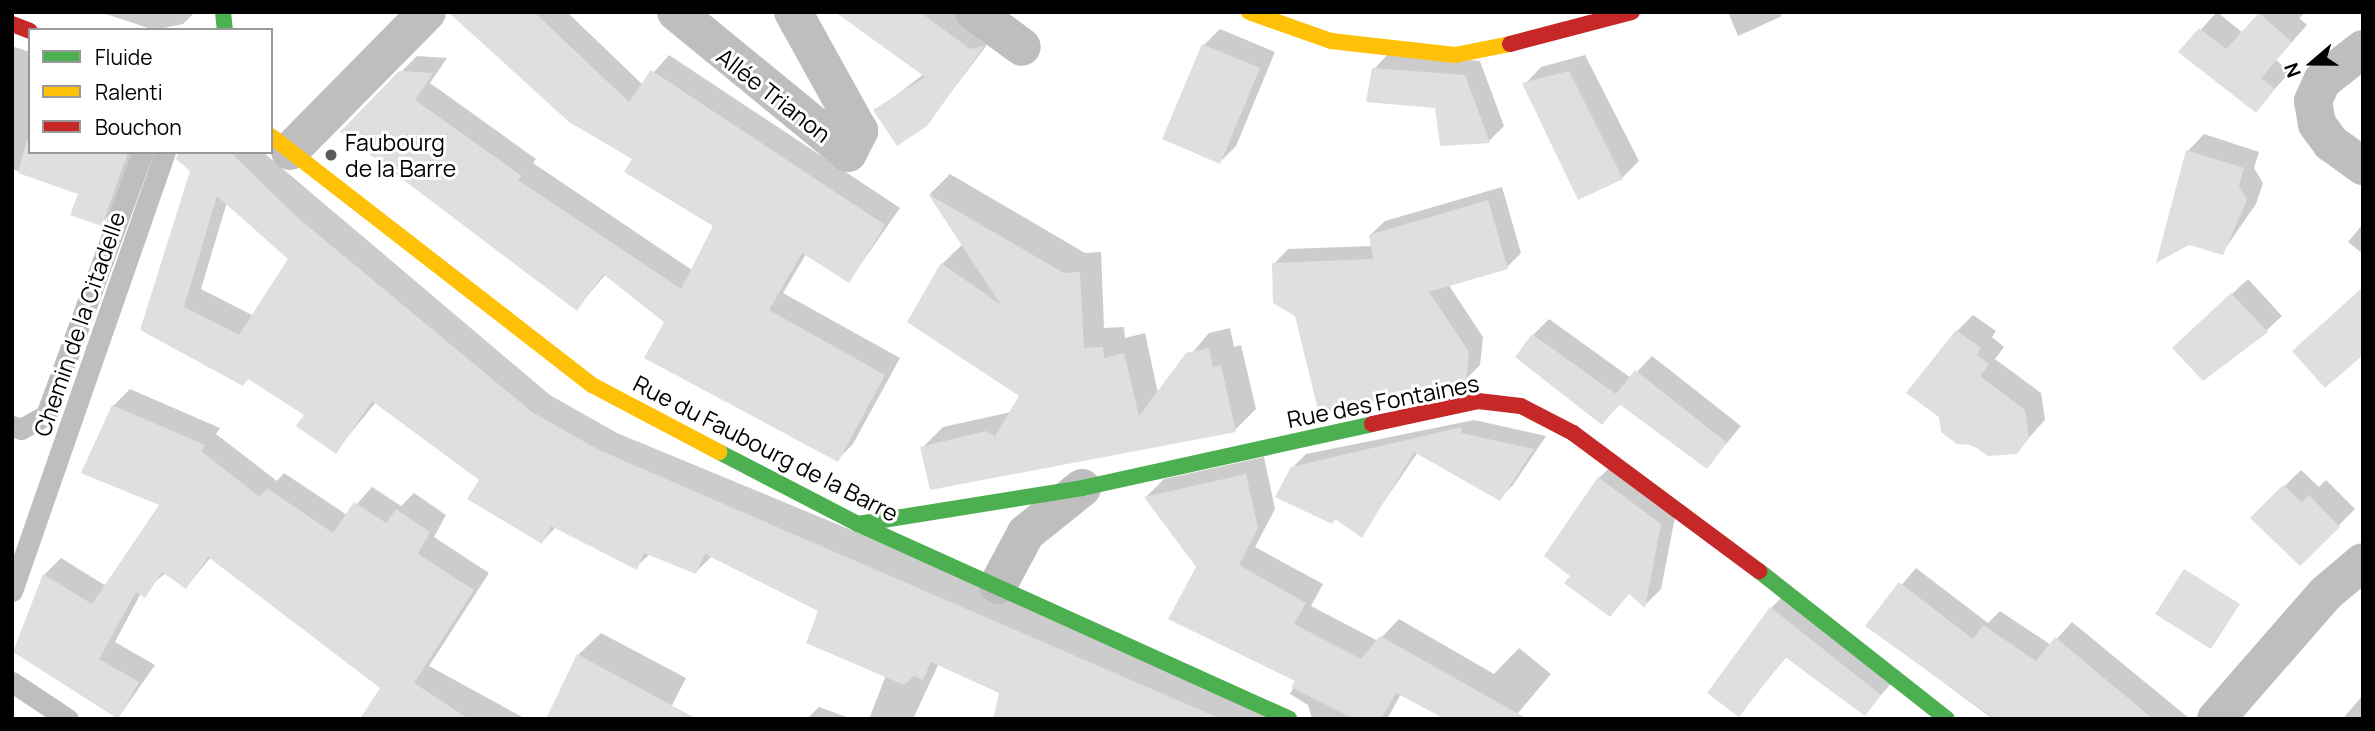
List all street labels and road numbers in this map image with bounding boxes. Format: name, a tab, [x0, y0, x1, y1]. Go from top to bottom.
street label: Allée Trianon	[712, 42, 836, 148]
street label: Chemin de la Citadelle	[28, 208, 130, 440]
street label: Rue du Faubourg de la Barre	[629, 369, 903, 527]
street label: Rue des Fontaines	[1285, 369, 1481, 433]

